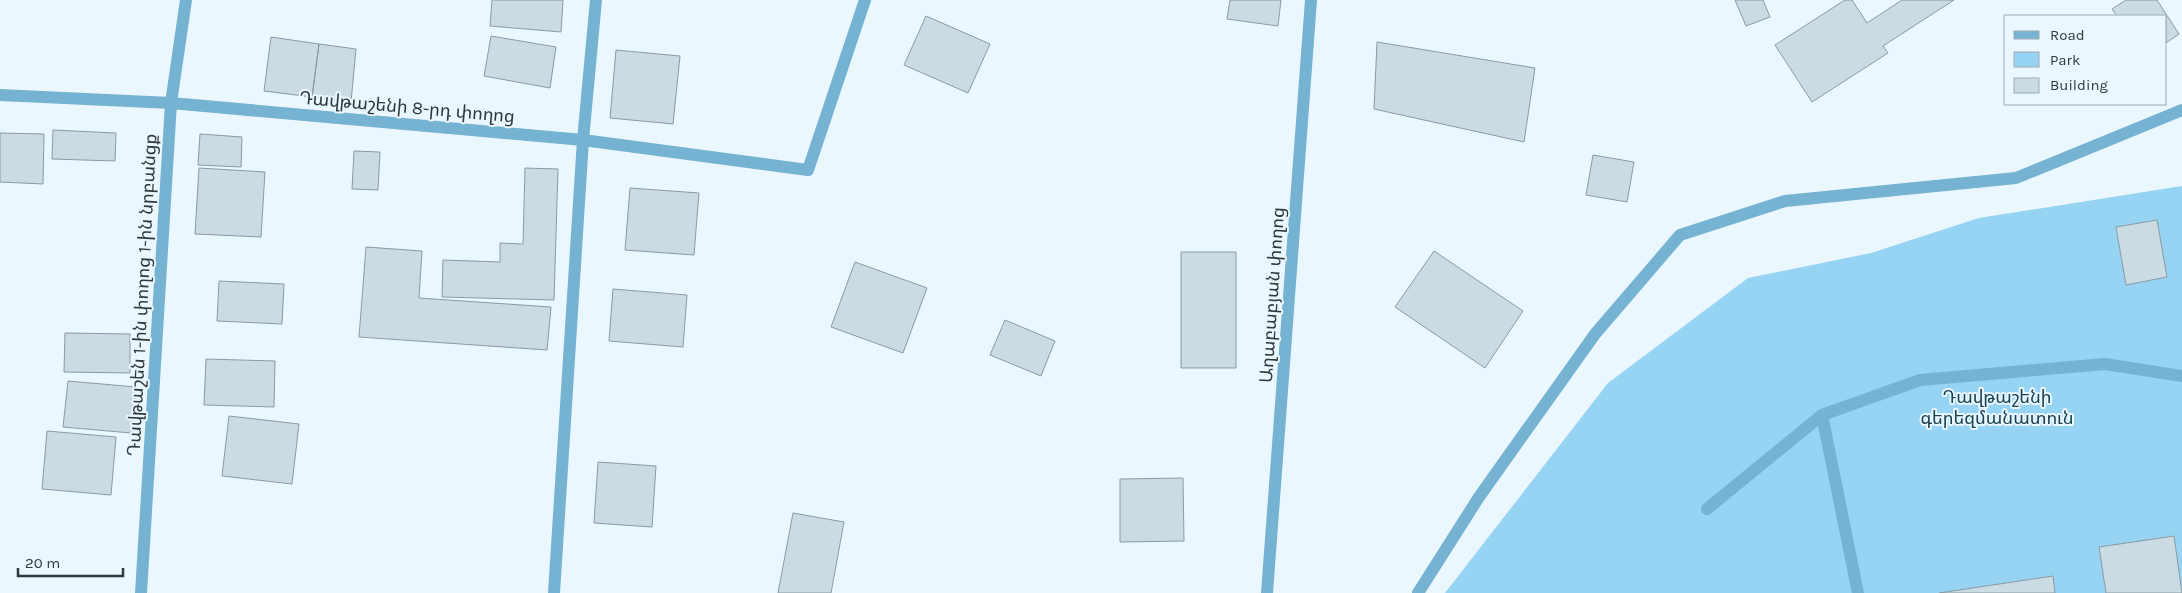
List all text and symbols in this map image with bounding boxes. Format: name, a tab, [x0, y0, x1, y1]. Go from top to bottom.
legend	[2004, 15, 2167, 105]
text: Road	[2050, 26, 2085, 44]
text: Park	[2050, 51, 2080, 69]
text: Building	[2050, 76, 2108, 94]
street label: Դավթաշենի 8-րդ փողոց	[298, 87, 516, 127]
street label: Դավթաշեն 1-ին փողոց 1-ին նրբանցք	[123, 133, 161, 457]
street label: Աղաբաբյան փողոց	[1255, 206, 1289, 384]
park label: Դավթաշենի գերեզմանատուն	[1920, 386, 2074, 429]
scale bar	[18, 546, 122, 578]
text: 20 m	[25, 554, 60, 572]

